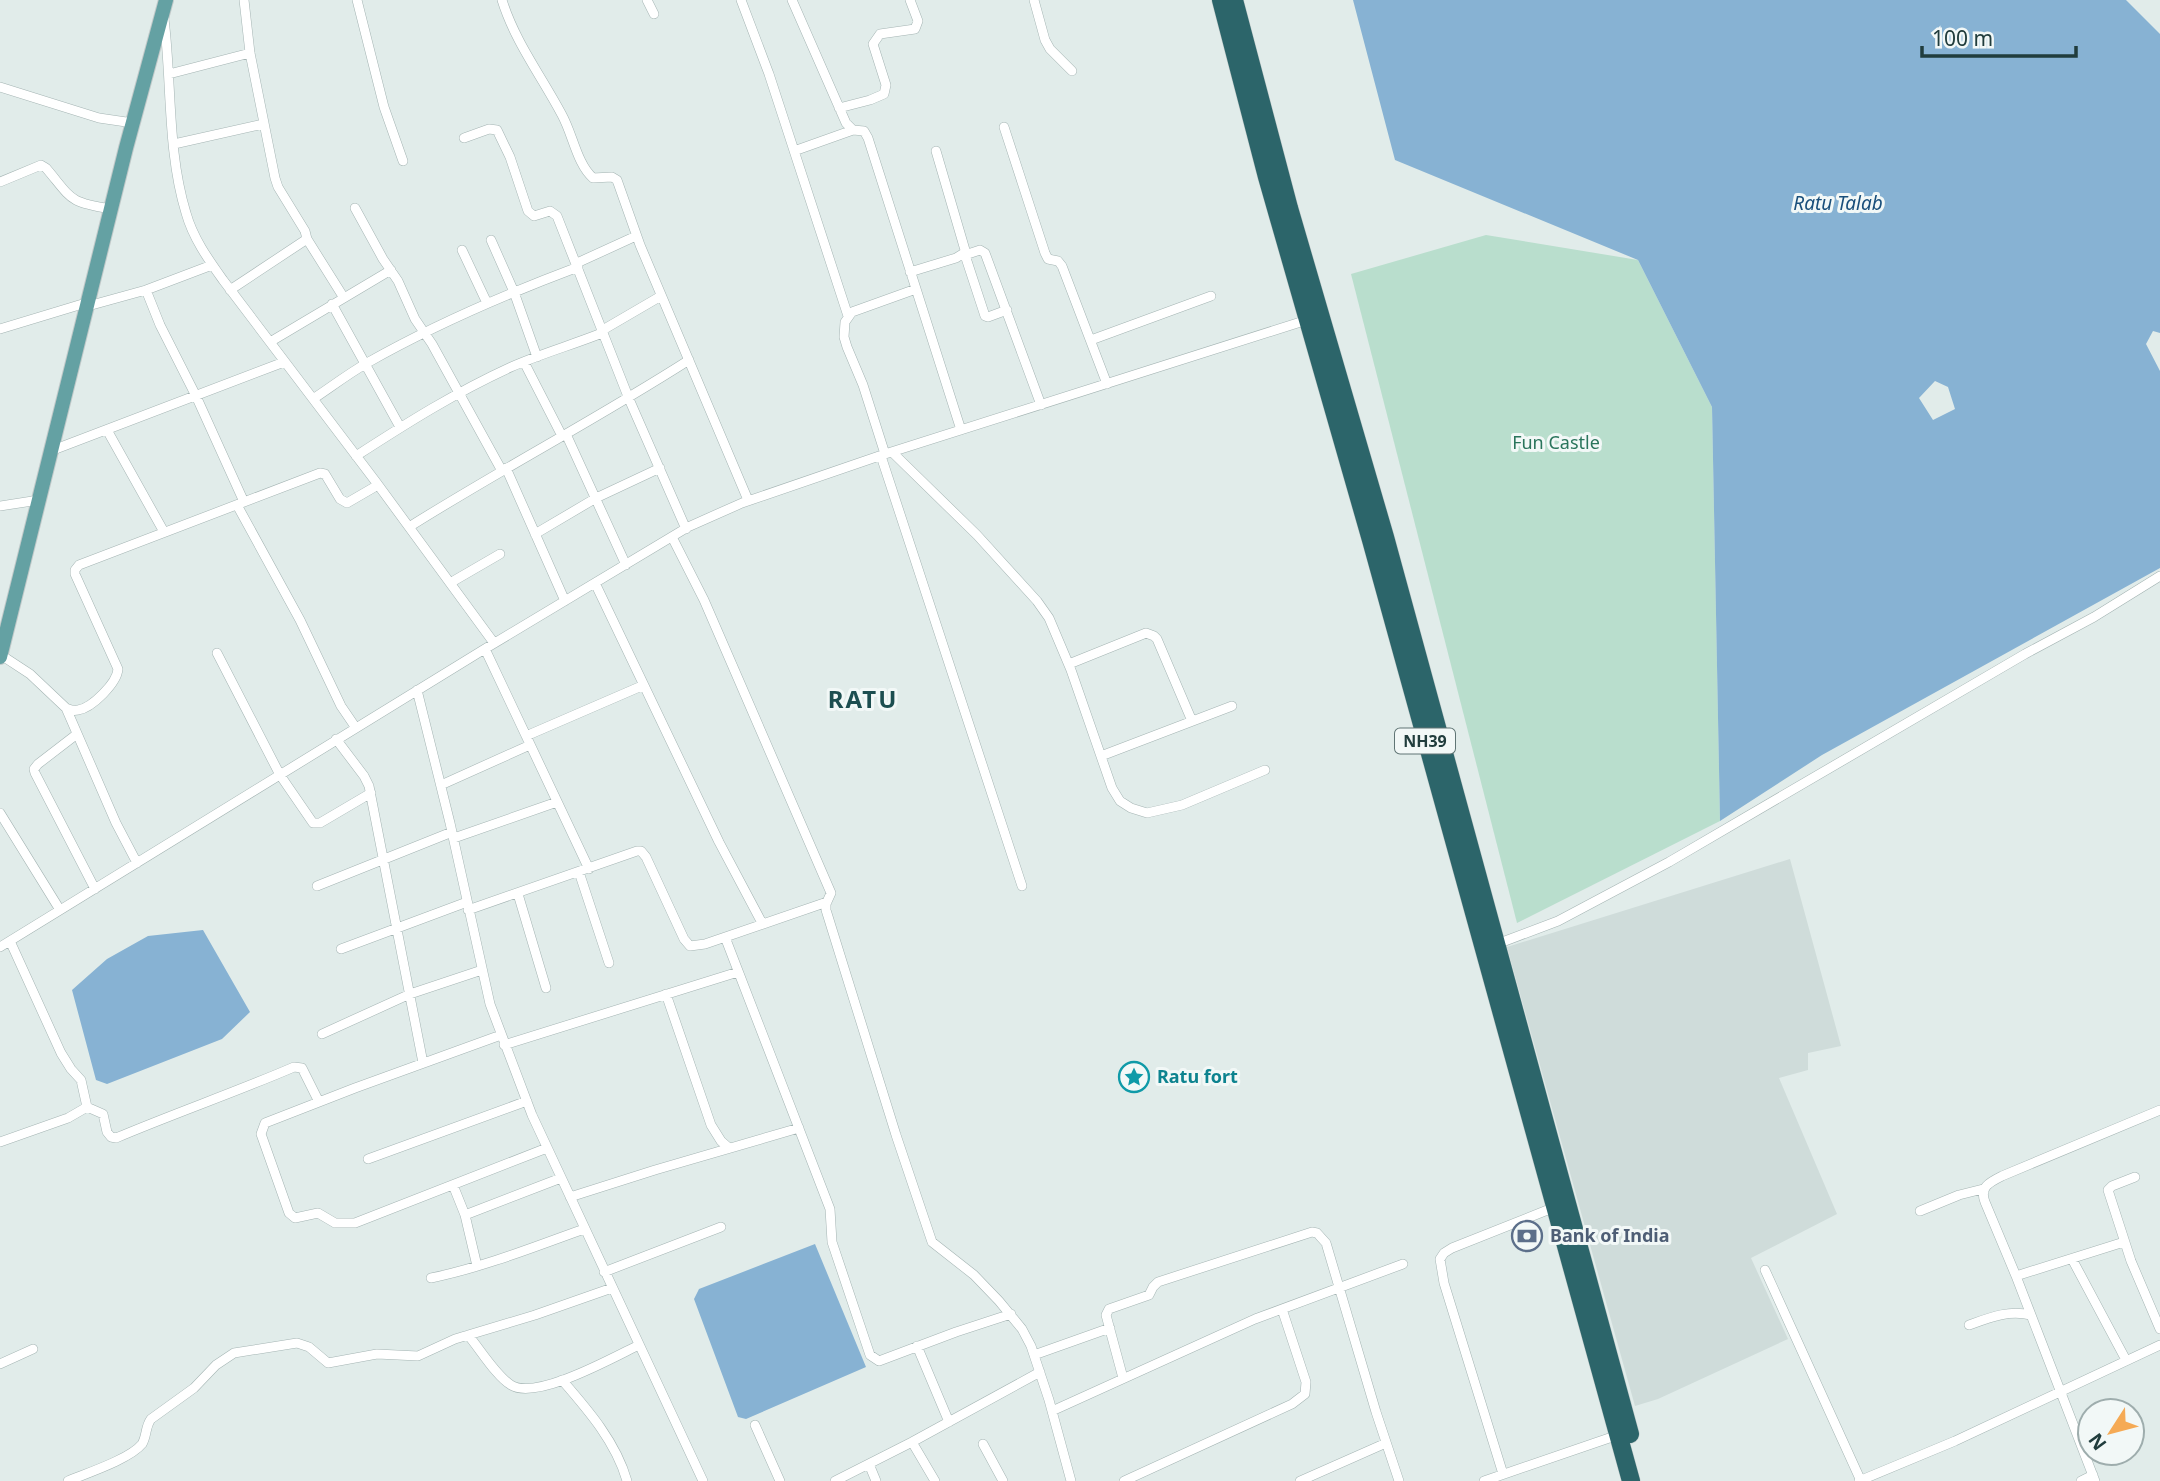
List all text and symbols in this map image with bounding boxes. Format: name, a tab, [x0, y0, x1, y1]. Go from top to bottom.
scale bar	[1922, 14, 2076, 58]
text: 100 m	[1932, 24, 1993, 52]
water label: Ratu Talab	[1793, 190, 1883, 216]
park label: Fun Castle	[1512, 430, 1600, 454]
district label: RATU	[828, 682, 898, 715]
road number: NH39	[1395, 728, 1455, 754]
place icon: Ratu fort	[1117, 1060, 1151, 1094]
place label: Ratu fort	[1157, 1064, 1238, 1088]
bank icon: Bank of India	[1510, 1219, 1544, 1253]
place label: Bank of India	[1550, 1223, 1669, 1247]
north arrow	[2076, 1397, 2146, 1467]
text: N	[2082, 1428, 2112, 1456]

